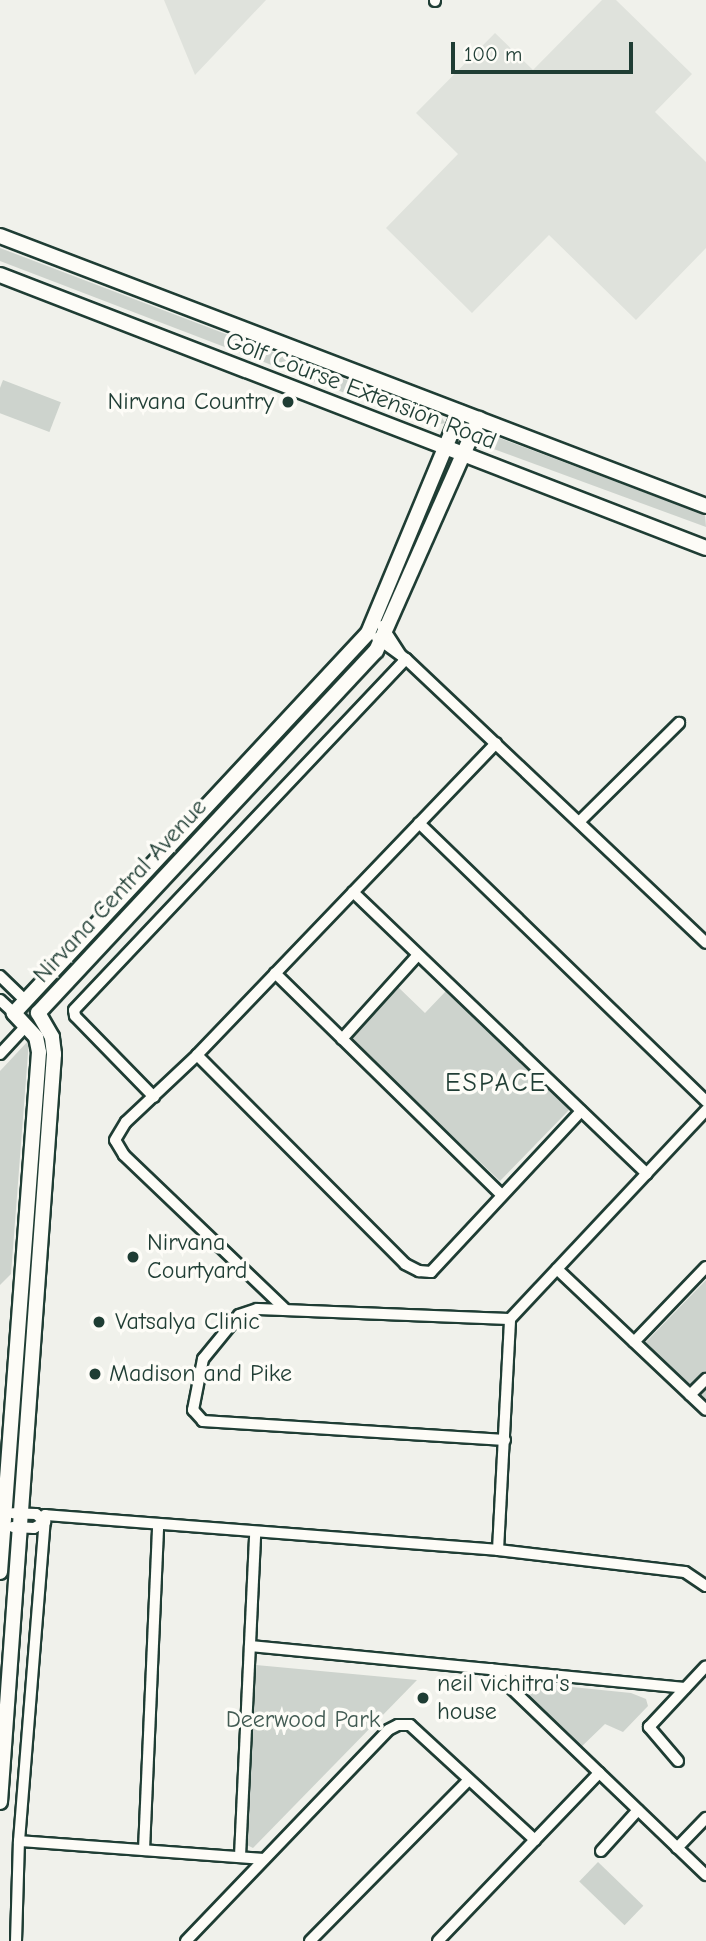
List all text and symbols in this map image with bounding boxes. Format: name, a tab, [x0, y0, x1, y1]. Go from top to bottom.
scale bar	[454, 28, 636, 72]
text: 100 m	[464, 42, 522, 66]
street label: Golf Course Extension Road	[222, 326, 500, 456]
place label: Nirvana Country	[108, 388, 274, 416]
marker: Nirvana Country	[280, 394, 296, 410]
street label: Nirvana Central Avenue	[27, 793, 213, 989]
district label: ESPACE	[446, 1068, 546, 1100]
place label: Nirvana Courtyard	[147, 1229, 247, 1285]
marker: Nirvana Courtyard	[125, 1249, 141, 1265]
place label: Vatsalya Clinic	[115, 1308, 260, 1336]
marker: Vatsalya Clinic	[89, 1312, 109, 1332]
place label: Madison and Pike	[109, 1360, 292, 1388]
marker: Madison and Pike	[87, 1366, 103, 1382]
place label: neil vichitra's house	[437, 1670, 569, 1726]
marker: neil vichitra's house	[415, 1690, 431, 1706]
park label: Deerwood Park	[226, 1706, 380, 1734]

